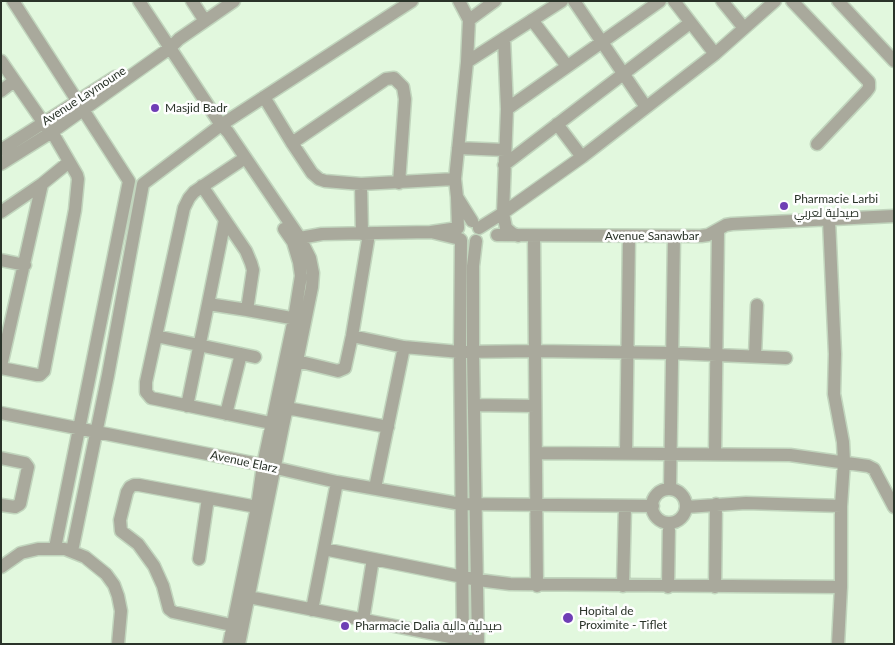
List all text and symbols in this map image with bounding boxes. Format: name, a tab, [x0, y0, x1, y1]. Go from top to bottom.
street label: Avenue Laymoune	[39, 63, 129, 129]
place label: Masjid Badr	[165, 101, 227, 115]
marker: Masjid Badr	[149, 102, 161, 114]
place label: Pharmacie Larbi صيدلية لعربي	[794, 192, 878, 220]
marker: Pharmacie Larbi صيدلية لعربي	[778, 200, 790, 212]
street label: Avenue Sanawbar	[605, 229, 699, 243]
street label: Avenue Elarz	[209, 448, 279, 476]
place label: Hopital de Proximite - Tiflet	[579, 604, 667, 632]
marker: Hopital de Proximite - Tiflet	[561, 611, 575, 625]
place label: Pharmacie Dalia صيدلية دالية	[355, 619, 502, 633]
marker: Pharmacie Dalia صيدلية دالية	[339, 620, 351, 632]

